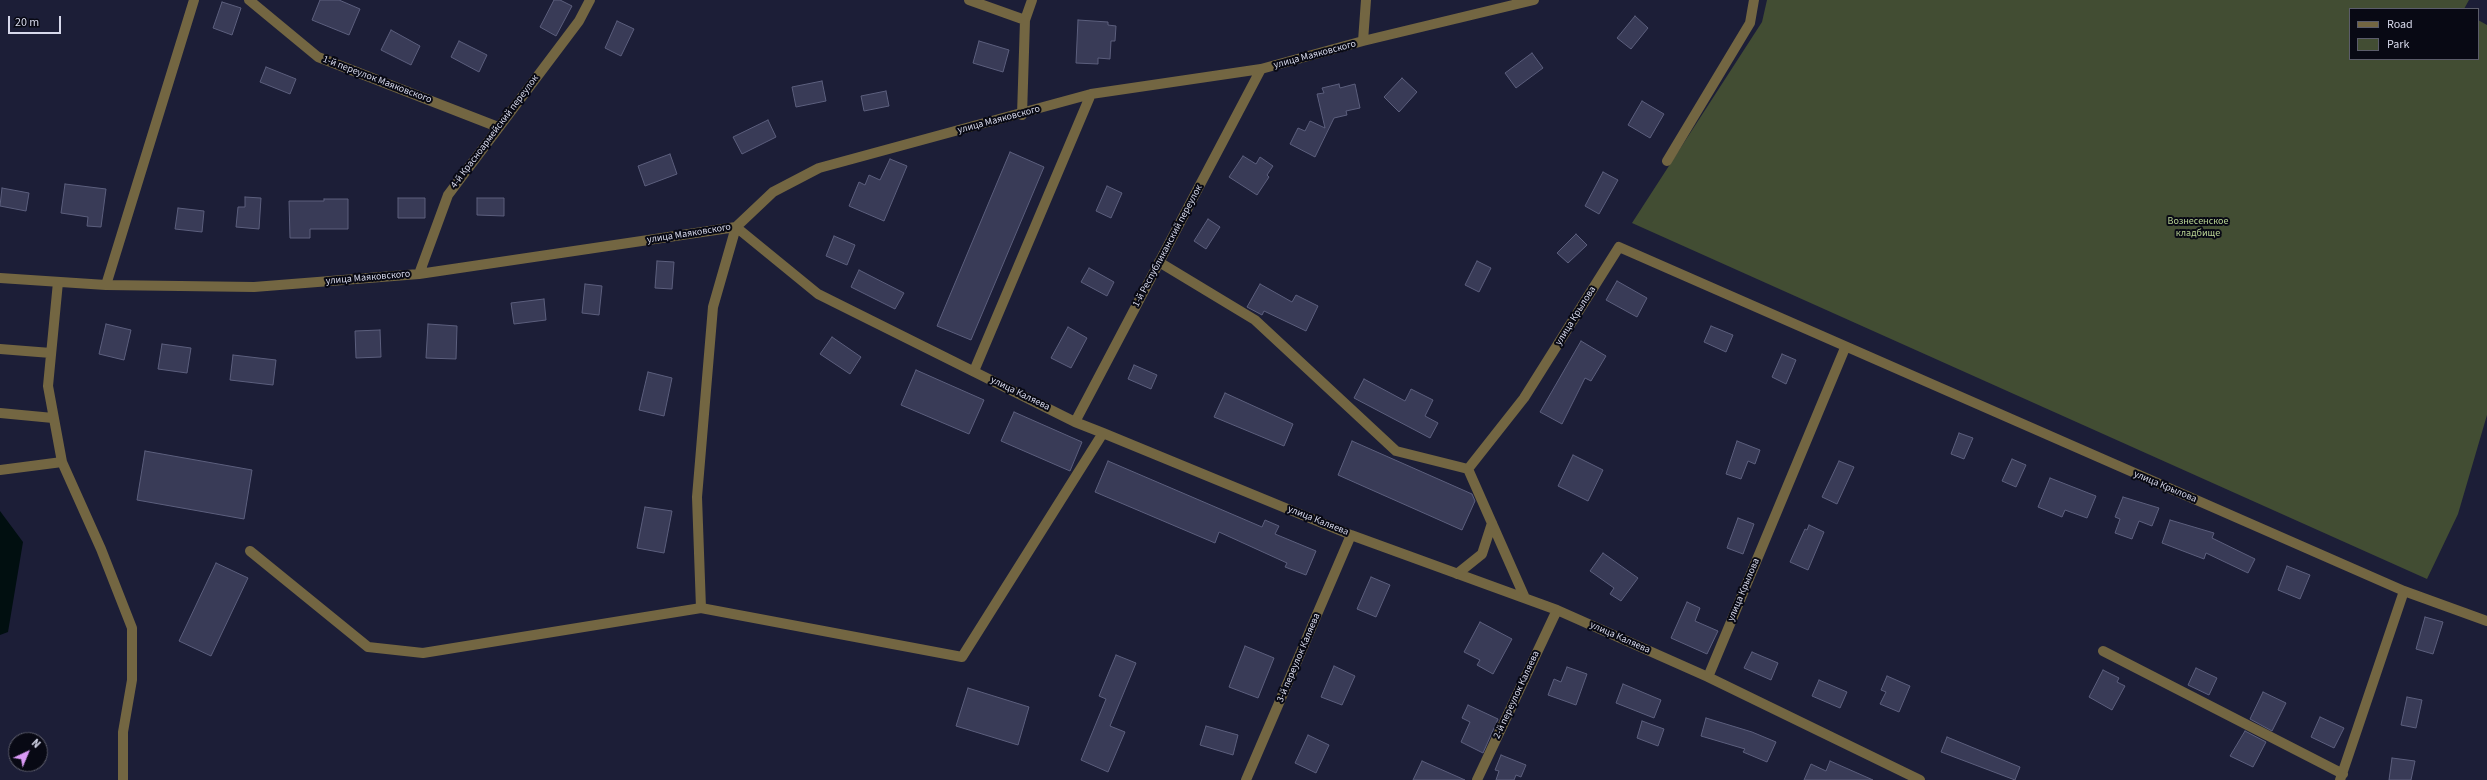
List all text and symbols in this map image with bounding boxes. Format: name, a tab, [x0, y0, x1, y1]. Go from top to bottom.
scale bar	[10, 8, 63, 34]
legend	[2349, 8, 2479, 60]
text: 20 m	[15, 14, 39, 31]
text: Road	[2387, 16, 2413, 33]
text: Park	[2387, 36, 2409, 53]
street label: улица Маяковского	[1272, 38, 1358, 72]
street label: 1-й переулок Маяковского	[321, 54, 433, 106]
street label: 4-й Красноармейский переулок	[448, 73, 542, 191]
street label: улица Маяковского	[956, 103, 1042, 137]
street label: 1-й Республиканский переулок	[1131, 183, 1205, 309]
park label: Вознесенское кладбище	[2168, 216, 2228, 240]
street label: улица Маяковского	[646, 221, 732, 247]
street label: улица Маяковского	[325, 268, 411, 288]
street label: улица Крылова	[1553, 284, 1599, 348]
street label: улица Каляева	[988, 374, 1052, 414]
street label: улица Крылова	[2132, 468, 2198, 506]
street label: улица Каляева	[1286, 503, 1350, 539]
street label: улица Крылова	[1725, 557, 1763, 623]
street label: 3-й переулок Каляева	[1275, 612, 1323, 704]
street label: улица Каляева	[1588, 619, 1652, 657]
street label: 2-й переулок Каляева	[1491, 649, 1543, 741]
north arrow	[8, 732, 48, 772]
text: N	[28, 736, 44, 752]

